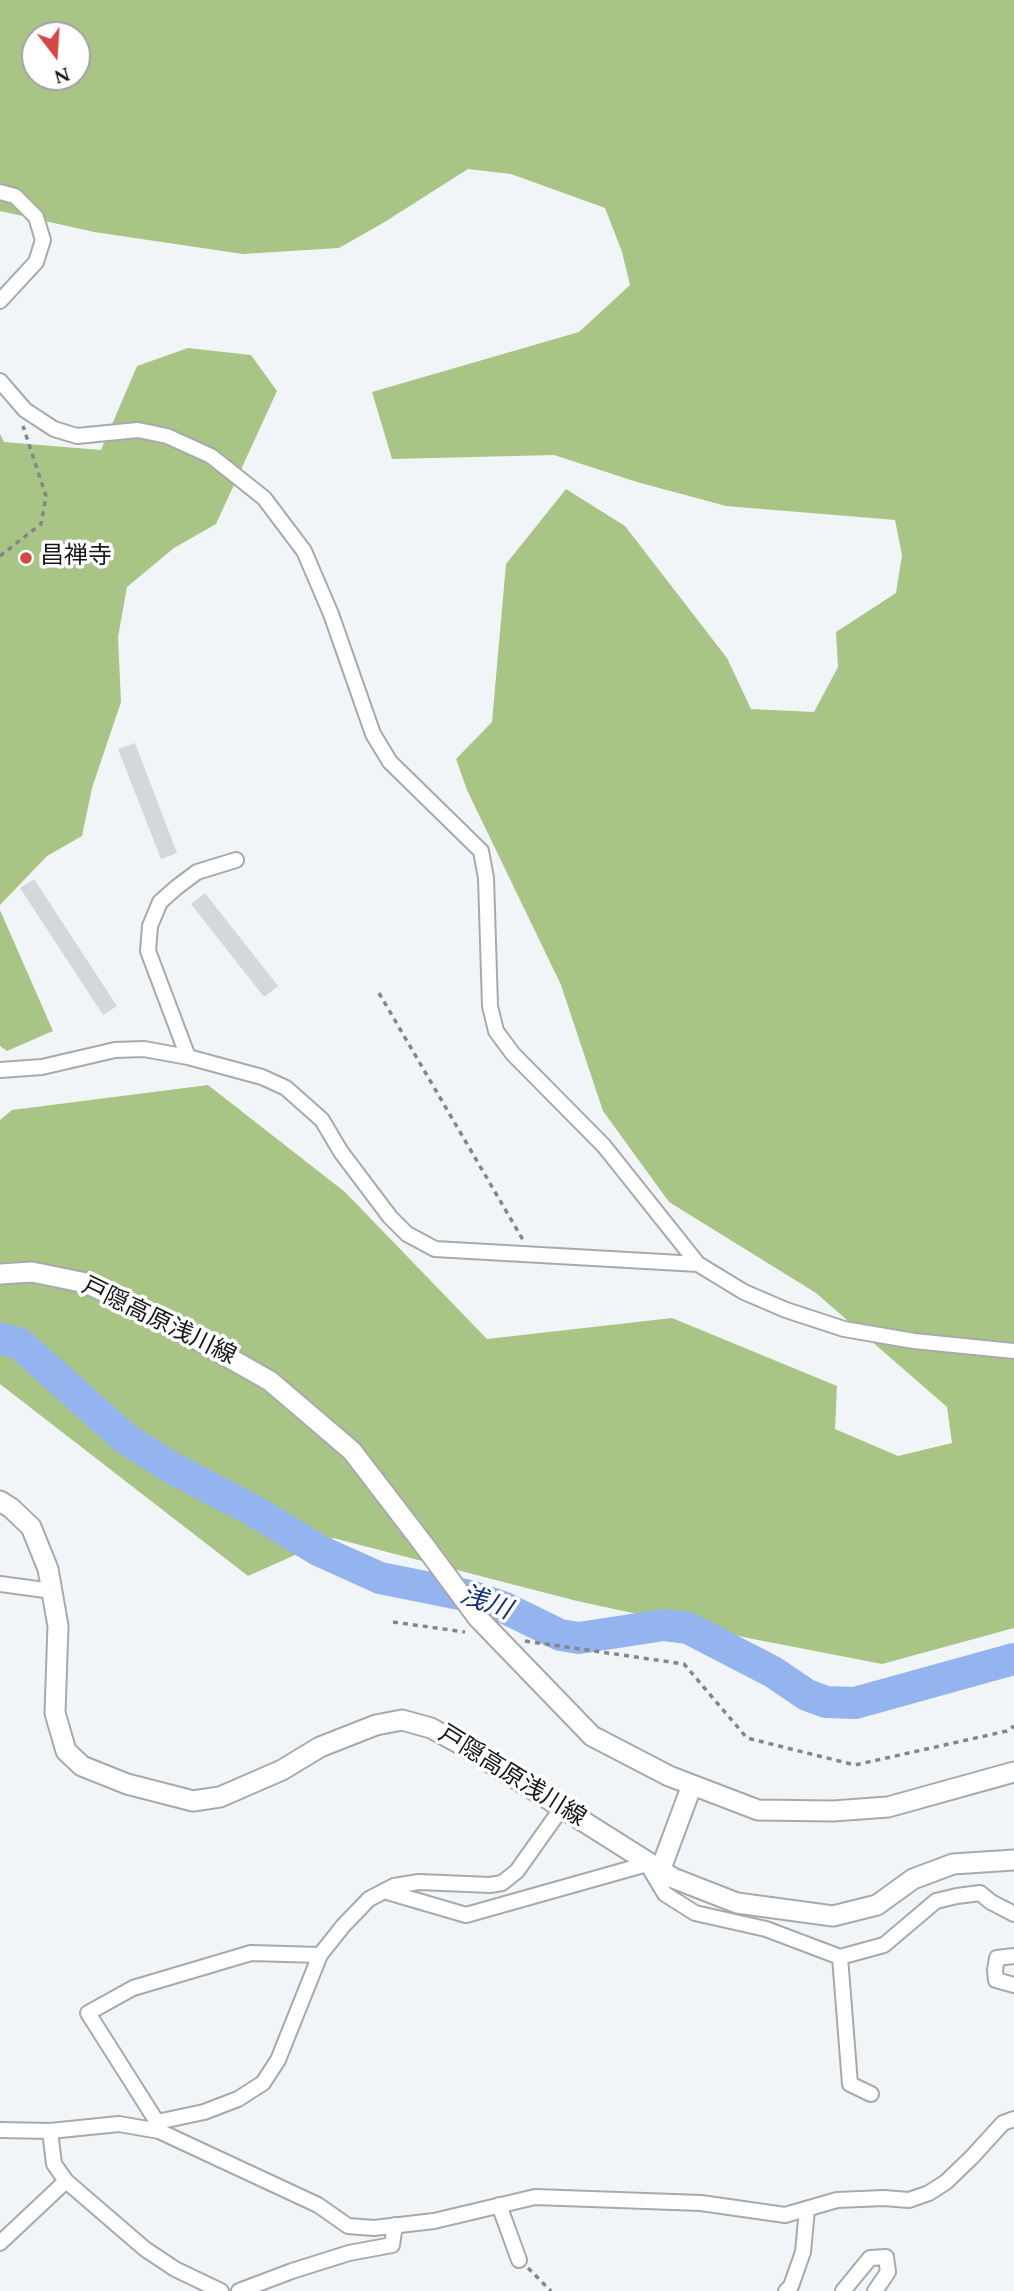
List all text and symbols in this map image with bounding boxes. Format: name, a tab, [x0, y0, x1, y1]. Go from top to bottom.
north arrow	[21, 21, 91, 91]
text: N	[50, 59, 73, 91]
place label: 昌禅寺	[40, 544, 112, 572]
marker: 昌禅寺	[18, 550, 34, 566]
street label: 戸隠高原浅川線	[76, 1273, 240, 1373]
water label: 浅川	[455, 1581, 515, 1629]
street label: 戸隠高原浅川線	[432, 1721, 590, 1835]

